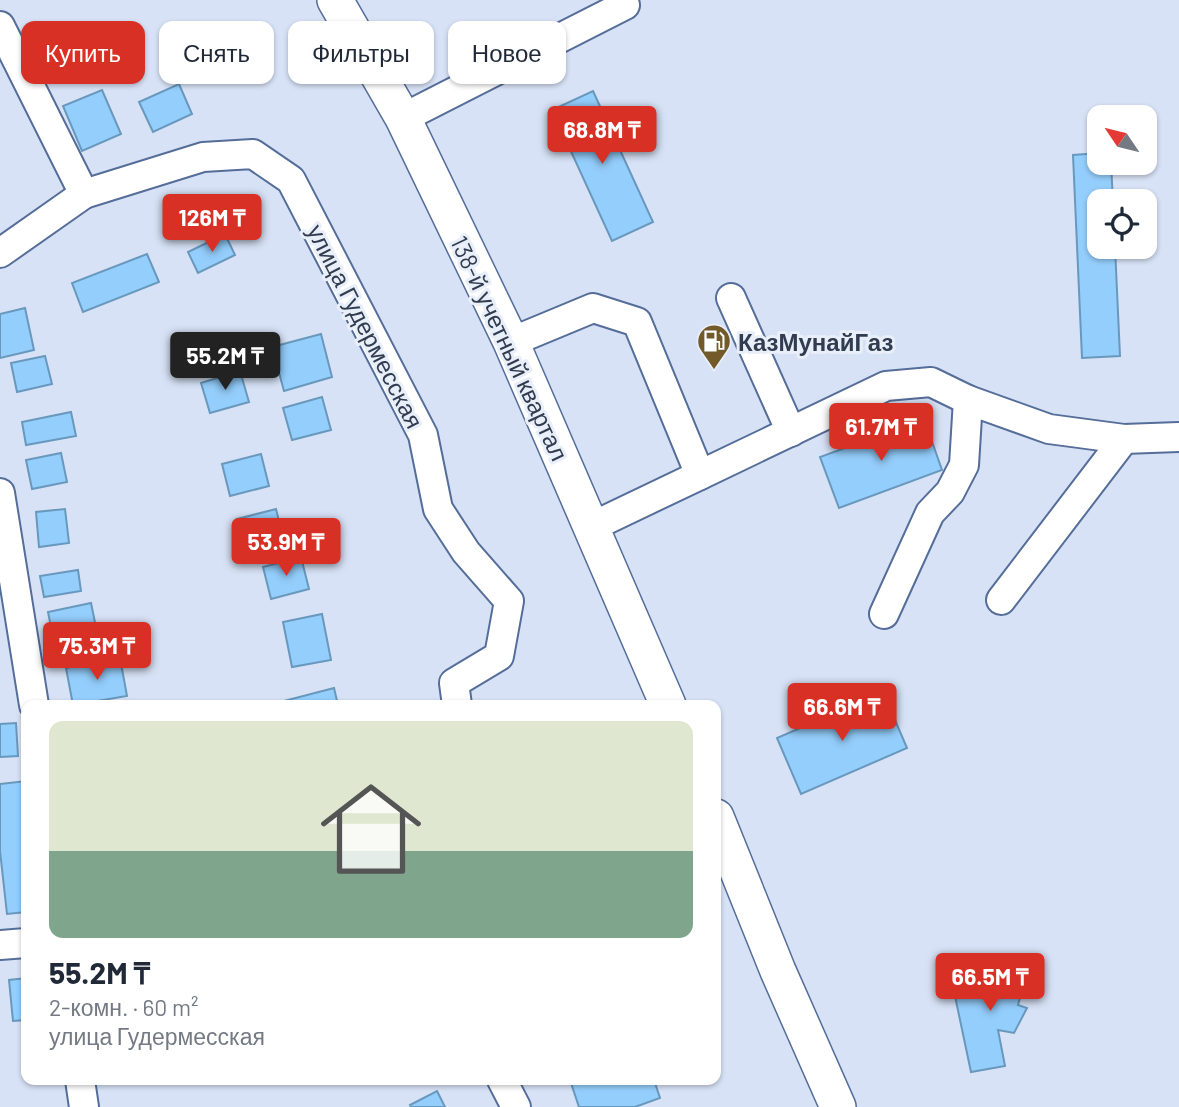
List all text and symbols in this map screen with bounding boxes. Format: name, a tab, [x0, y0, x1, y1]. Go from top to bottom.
chip: Купить	[21, 21, 145, 84]
chip: Снять	[159, 21, 274, 84]
chip: Фильтры	[288, 21, 434, 84]
chip: Новое	[448, 21, 566, 84]
north arrow	[1087, 105, 1157, 175]
map controls	[1087, 105, 1157, 259]
pin: 68.8M ₸	[537, 106, 667, 166]
text: 68.8M ₸	[563, 115, 641, 143]
button: locate	[1087, 189, 1157, 259]
pin: 126M ₸	[155, 194, 269, 254]
text: 126M ₸	[179, 203, 245, 231]
street label: улица Гудермесская	[302, 219, 430, 433]
street label: 138-й учетный квартал	[445, 231, 575, 465]
fuel station icon: КазМунайГаз	[695, 322, 733, 371]
place label: КазМунайГаз	[738, 327, 893, 356]
pin: 55.2M ₸	[160, 332, 290, 392]
text: 55.2M ₸	[186, 341, 264, 369]
pin: 61.7M ₸	[816, 404, 946, 463]
text: 61.7M ₸	[845, 412, 917, 440]
pin: 53.9M ₸	[221, 518, 351, 578]
text: 53.9M ₸	[248, 527, 324, 555]
pin: 75.3M ₸	[32, 622, 162, 682]
text: 75.3M ₸	[59, 631, 135, 659]
pin: 66.6M ₸	[777, 684, 907, 743]
text: 66.6M ₸	[804, 692, 880, 720]
icon: home	[308, 766, 434, 892]
text: 55.2M ₸	[49, 954, 150, 990]
pin: 66.5M ₸	[925, 954, 1055, 1013]
text: 66.5M ₸	[952, 962, 1028, 990]
text: 2-комн. · 60 m²	[49, 993, 198, 1021]
text: улица Гудермесская	[49, 1022, 265, 1050]

